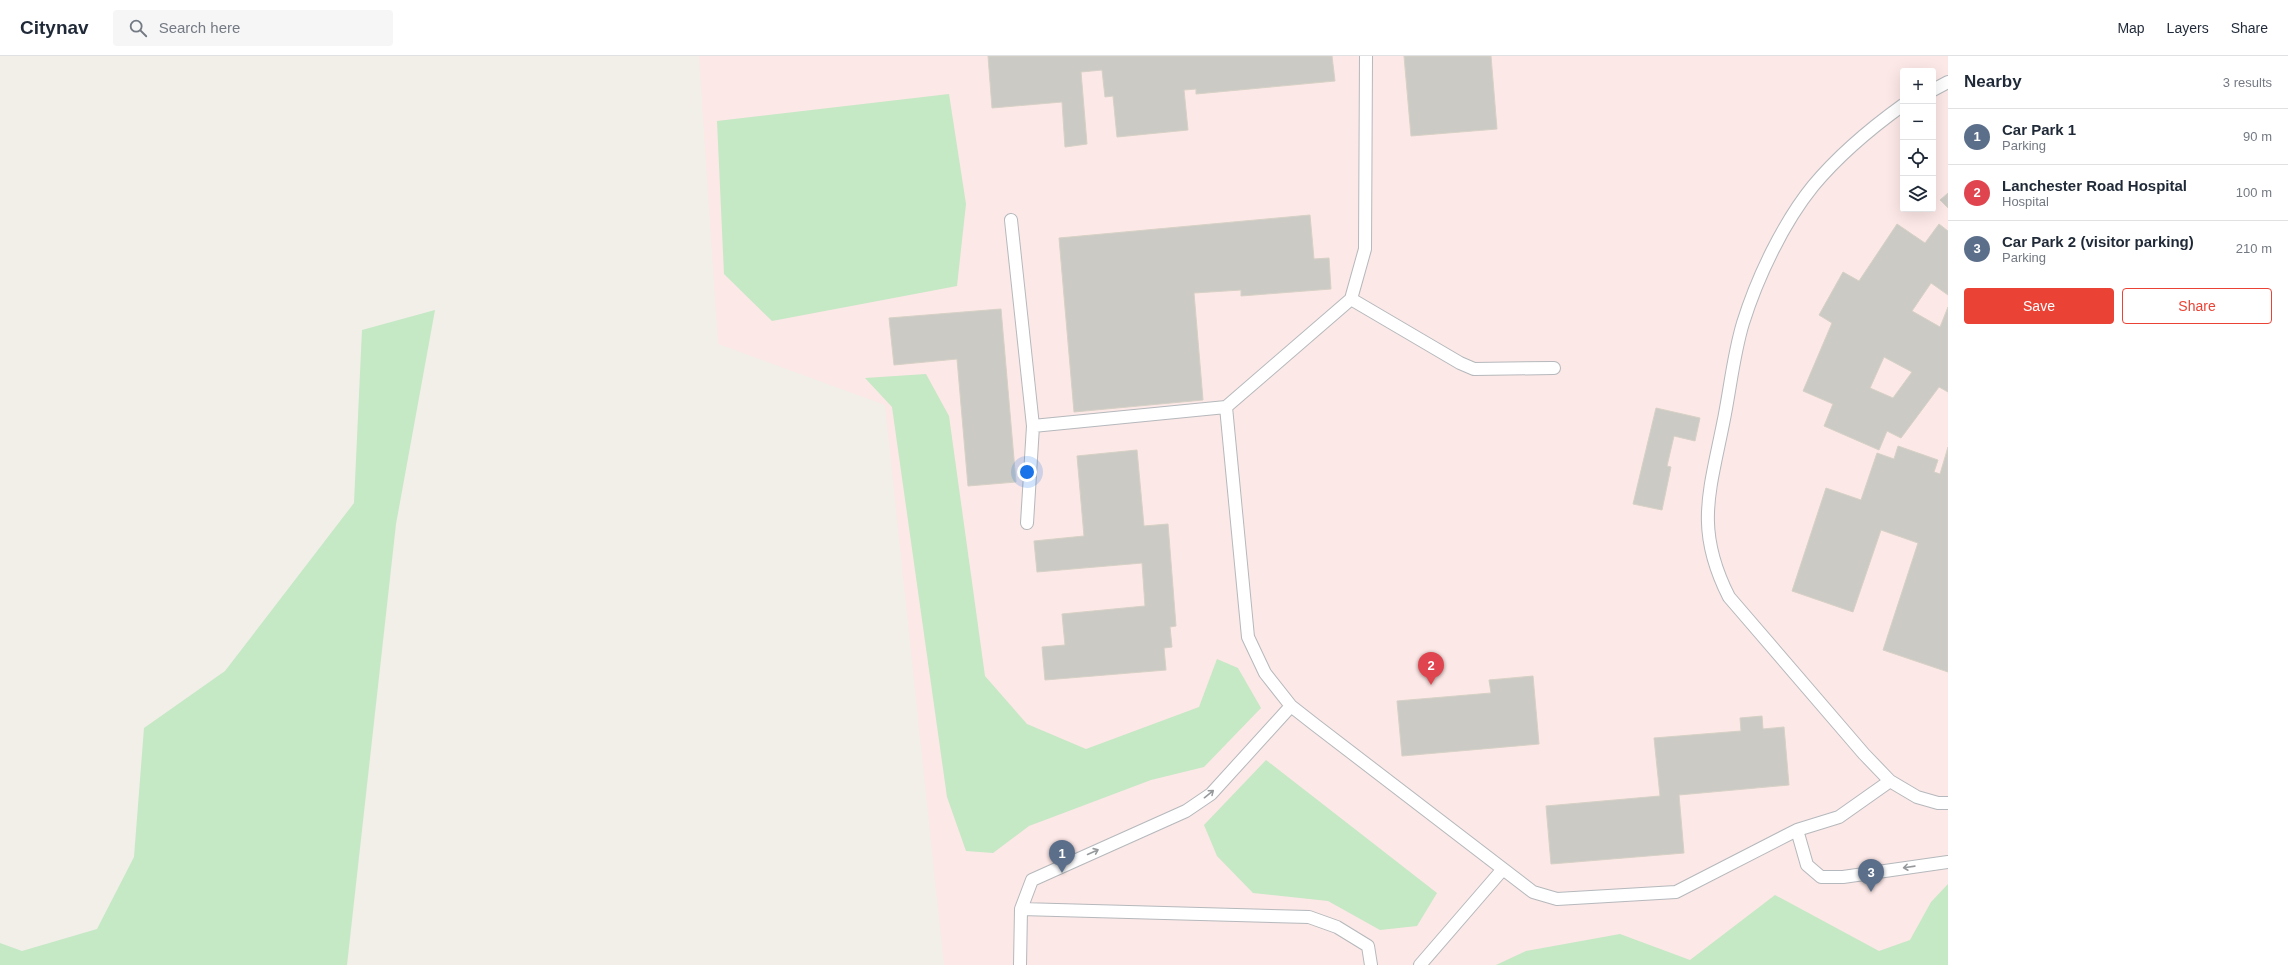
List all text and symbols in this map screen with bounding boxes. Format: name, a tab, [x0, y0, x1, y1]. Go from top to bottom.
search box	[113, 10, 393, 46]
text: Citynav	[20, 17, 89, 38]
icon: search	[127, 17, 149, 39]
text: Search here	[159, 19, 240, 36]
text: Map	[2117, 20, 2145, 36]
text: Layers	[2167, 20, 2209, 36]
text: Share	[2231, 20, 2268, 36]
map controls	[1900, 68, 1936, 212]
button: +	[1900, 68, 1936, 104]
text: Nearby	[1964, 72, 2022, 91]
text: 3 results	[2223, 75, 2272, 90]
button: −	[1900, 104, 1936, 140]
text: Car Park 1	[2002, 121, 2076, 138]
text: 1	[1973, 129, 1981, 144]
text: 90 m	[2243, 129, 2272, 144]
text: Parking	[2002, 138, 2046, 153]
button: locate	[1900, 140, 1936, 176]
button: layers	[1900, 176, 1936, 212]
text: Lanchester Road Hospital	[2002, 177, 2187, 194]
text: 2	[1973, 185, 1981, 200]
text: 100 m	[2236, 185, 2272, 200]
text: Hospital	[2002, 194, 2049, 209]
text: Car Park 2 (visitor parking)	[2002, 233, 2194, 250]
text: 3	[1973, 241, 1981, 256]
text: 210 m	[2236, 241, 2272, 256]
text: Parking	[2002, 250, 2046, 265]
button: Save	[1964, 288, 2114, 324]
button: Share	[2122, 288, 2272, 324]
your location	[1017, 462, 1037, 482]
pin: 2	[1418, 652, 1444, 685]
one-way arrow	[1203, 790, 1214, 799]
pin: 1	[1049, 840, 1075, 873]
one-way arrow	[1087, 848, 1099, 855]
pin: 3	[1858, 859, 1884, 892]
one-way arrow	[1903, 863, 1916, 871]

